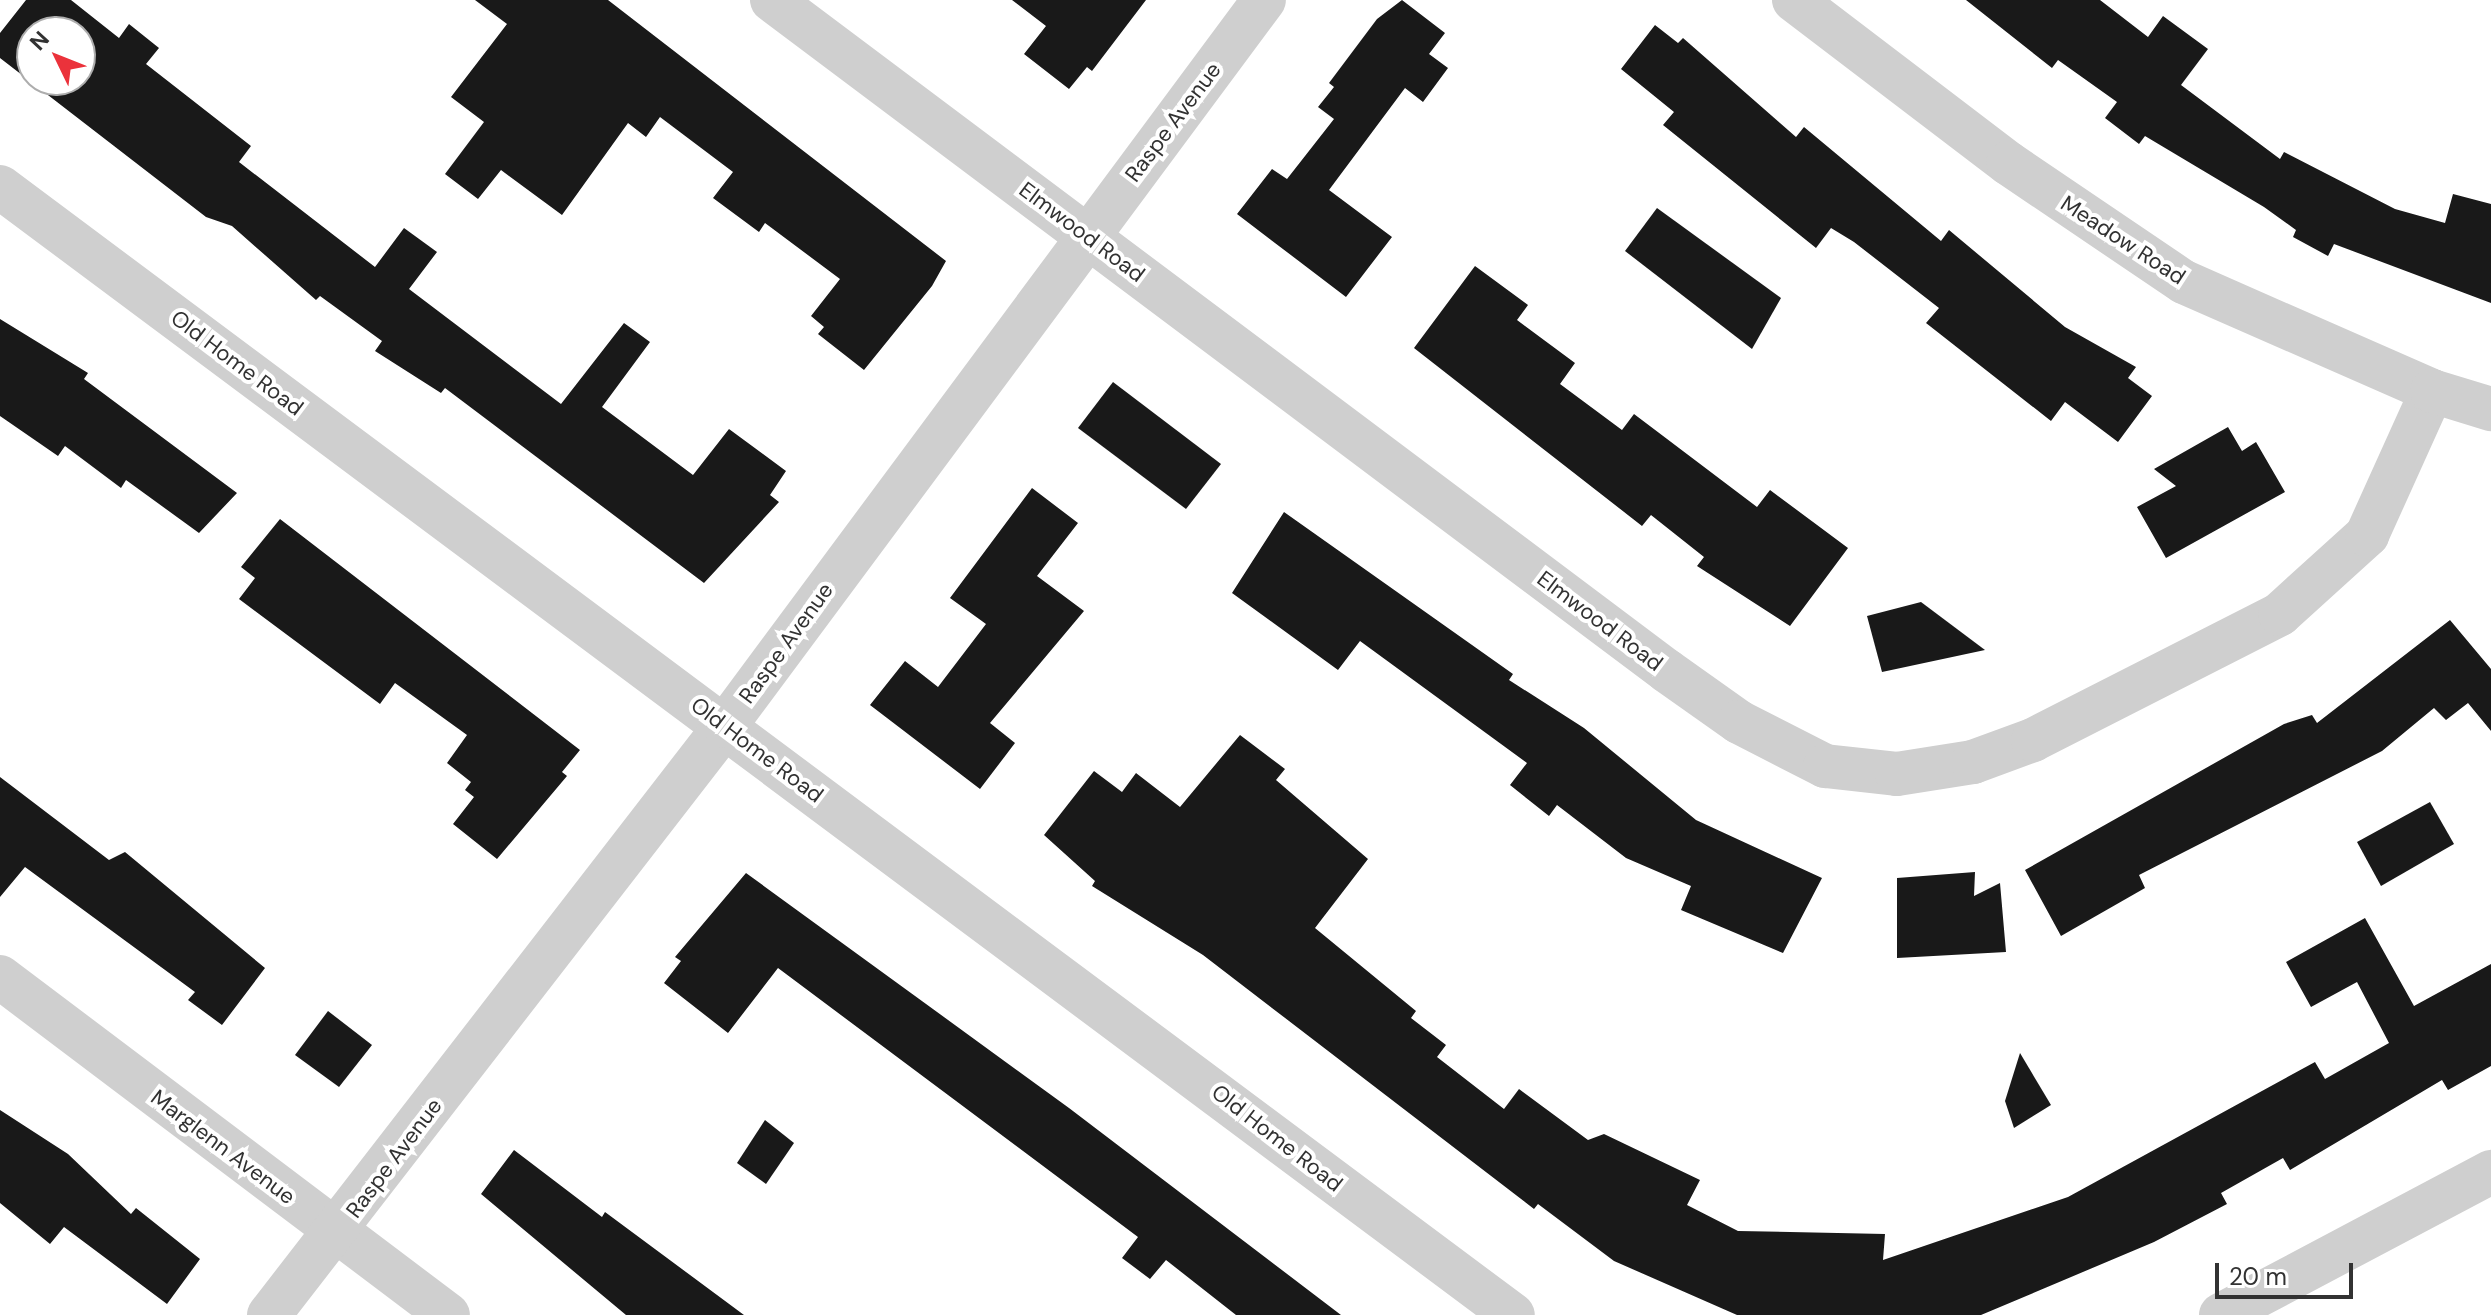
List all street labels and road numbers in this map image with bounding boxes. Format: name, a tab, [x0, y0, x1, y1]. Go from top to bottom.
street label: Raspe Avenue	[1120, 57, 1226, 187]
street label: Elmwood Road	[1014, 176, 1150, 288]
street label: Meadow Road	[2056, 190, 2190, 290]
street label: Old Home Road	[166, 305, 308, 421]
street label: Elmwood Road	[1532, 565, 1668, 677]
street label: Raspe Avenue	[733, 578, 839, 708]
street label: Old Home Road	[686, 692, 828, 808]
street label: Old Home Road	[1206, 1079, 1348, 1197]
street label: Marglenn Avenue	[146, 1084, 300, 1210]
street label: Raspe Avenue	[341, 1093, 447, 1223]

